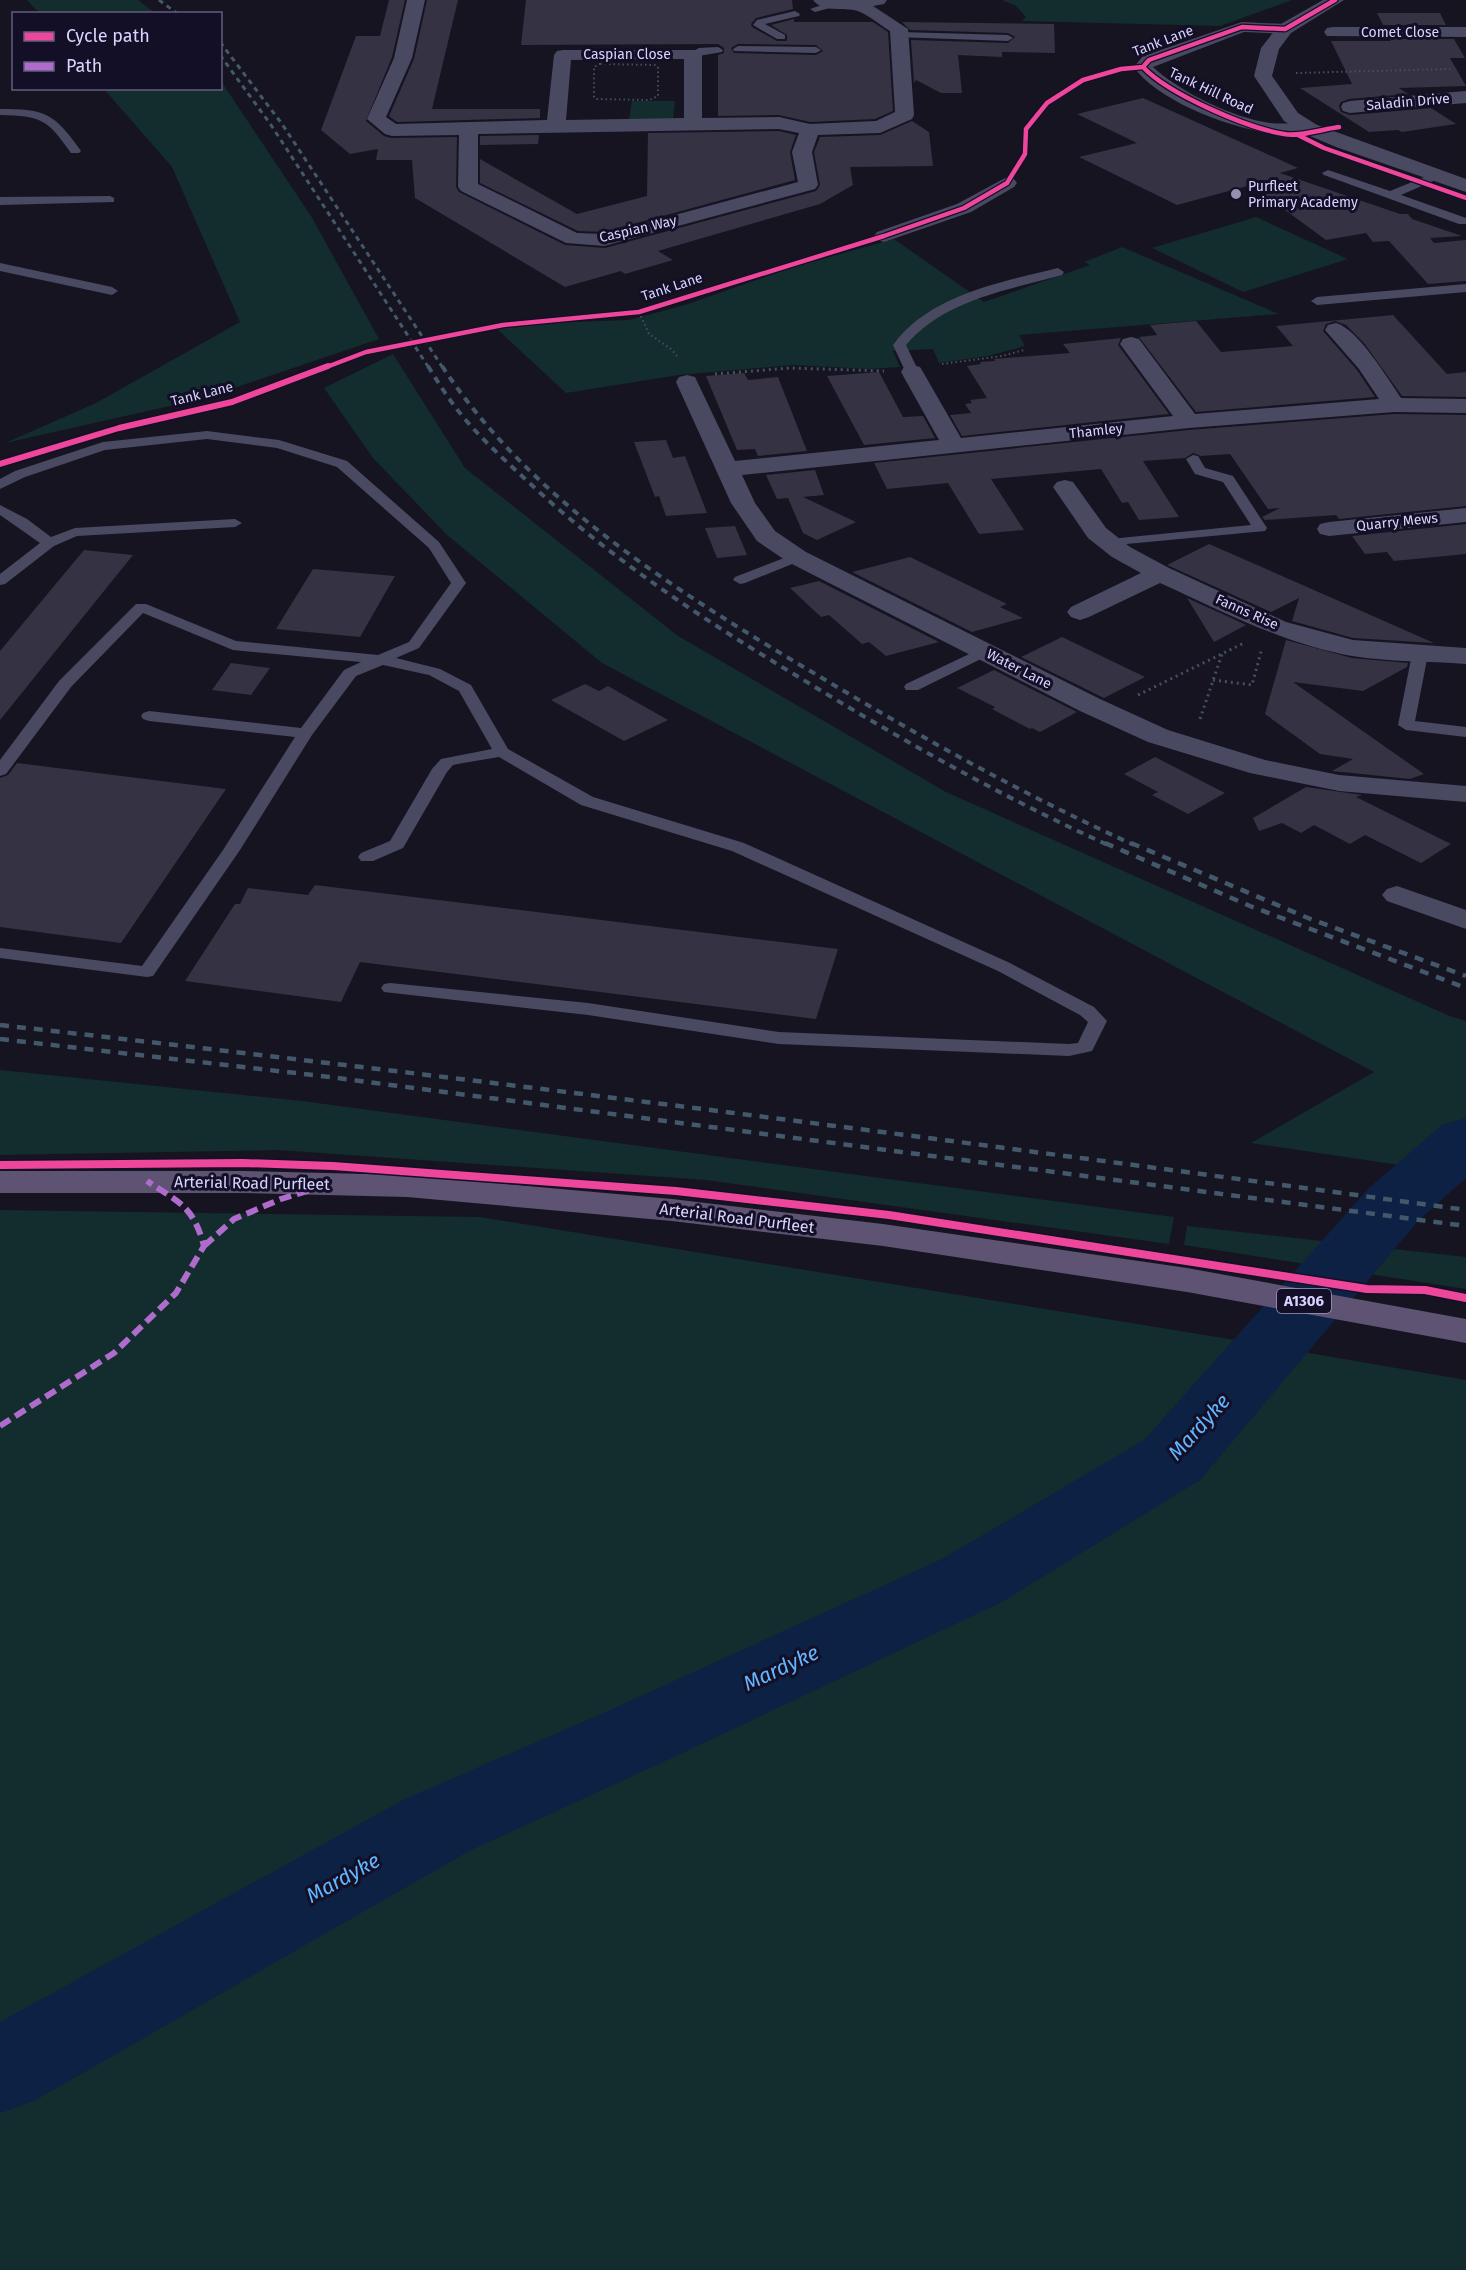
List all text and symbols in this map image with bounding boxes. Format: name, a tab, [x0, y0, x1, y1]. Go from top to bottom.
legend	[12, 12, 222, 90]
street label: Tank Lane	[1130, 22, 1196, 60]
street label: Comet Close	[1361, 24, 1439, 41]
text: Cycle path	[66, 25, 150, 47]
street label: Caspian Close	[583, 46, 671, 63]
text: Path	[66, 55, 102, 77]
street label: Tank Hill Road	[1166, 64, 1256, 118]
street label: Saladin Drive	[1366, 90, 1450, 114]
place label: Purfleet Primary Academy	[1248, 178, 1358, 211]
marker: Purfleet Primary Academy	[1229, 187, 1243, 201]
street label: Caspian Way	[598, 212, 678, 246]
street label: Tank Lane	[639, 269, 705, 305]
street label: Tank Lane	[169, 378, 235, 410]
street label: Thamley	[1068, 420, 1124, 442]
street label: Quarry Mews	[1355, 509, 1439, 535]
street label: Fanns Rise	[1213, 591, 1281, 633]
street label: Water Lane	[984, 645, 1054, 693]
street label: Arterial Road Purfleet	[174, 1172, 330, 1194]
street label: Arterial Road Purfleet	[658, 1199, 816, 1237]
road number: A1306	[1277, 1289, 1331, 1313]
water label: Mardyke	[1162, 1388, 1236, 1466]
water label: Mardyke	[739, 1639, 823, 1697]
water label: Mardyke	[302, 1847, 385, 1909]

